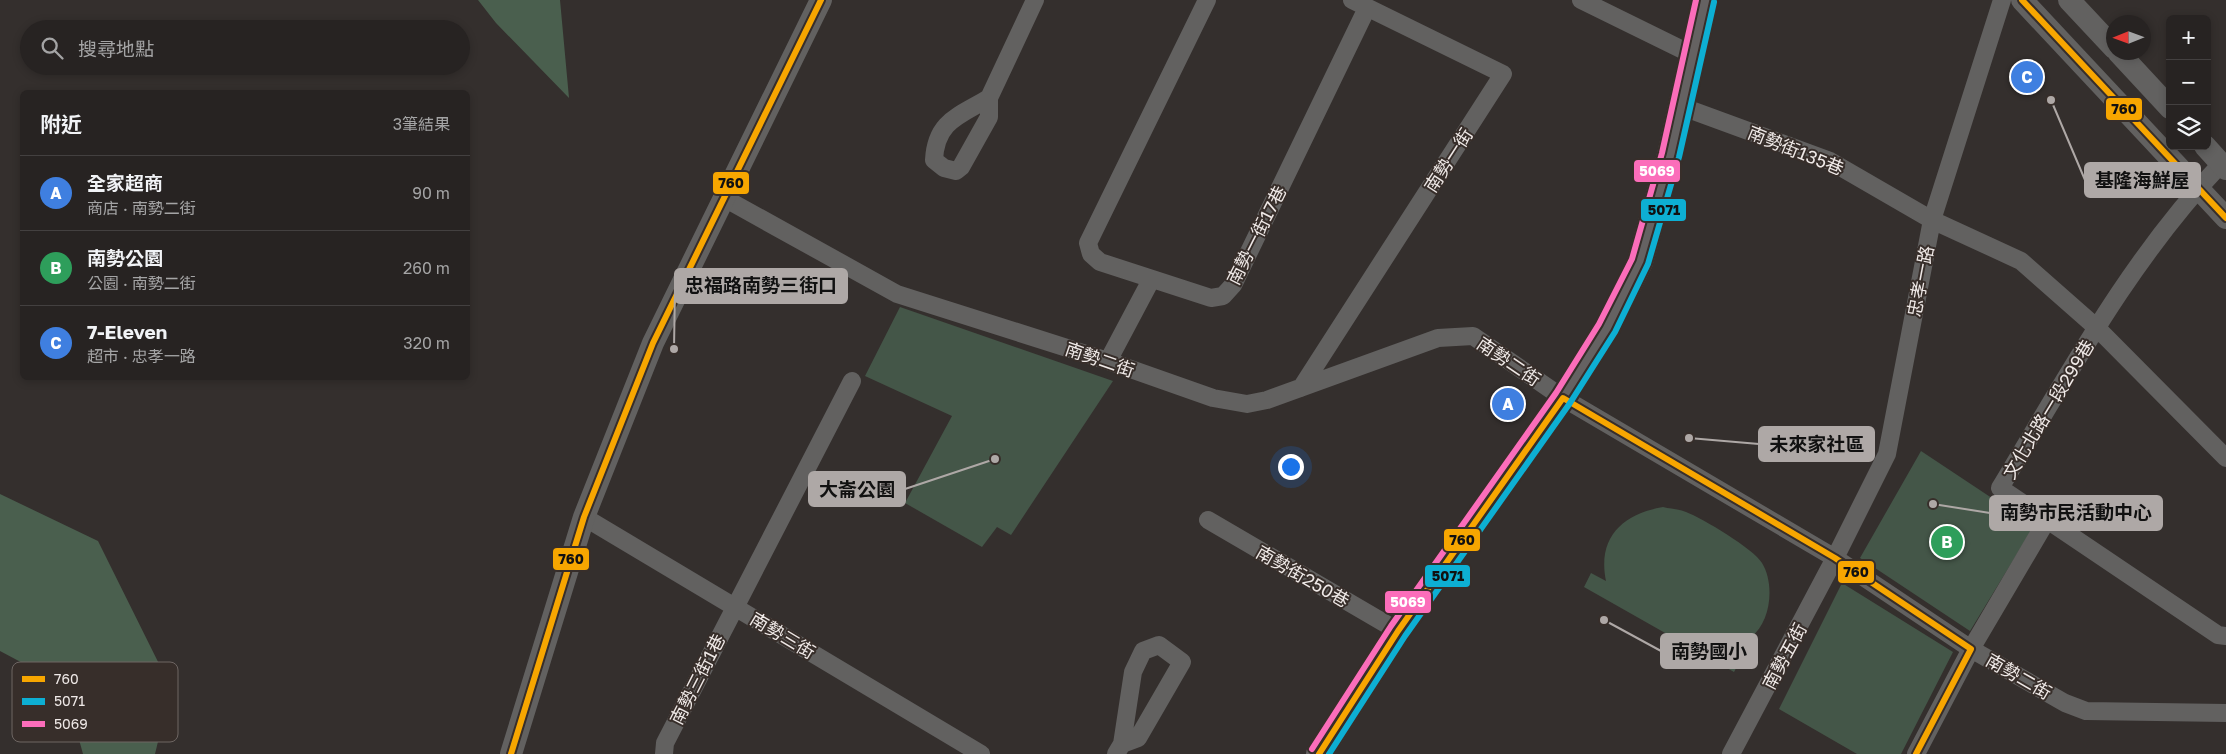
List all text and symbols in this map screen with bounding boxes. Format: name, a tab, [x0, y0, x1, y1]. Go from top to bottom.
north arrow	[2106, 15, 2151, 60]
map controls	[2166, 15, 2211, 150]
button: +	[2166, 15, 2211, 60]
search box	[20, 20, 470, 75]
icon: search	[38, 34, 66, 62]
text: 搜尋地點	[78, 37, 154, 60]
pin: C	[2011, 58, 2043, 96]
button: −	[2166, 60, 2211, 105]
line badge: 760	[2105, 97, 2143, 121]
text: 760	[2111, 100, 2137, 117]
button: layers	[2166, 105, 2211, 150]
text: 附近	[40, 111, 82, 137]
text: 3筆結果	[393, 114, 450, 134]
street label: 南勢街135巷	[1745, 121, 1847, 179]
street label: 南勢一街	[1419, 124, 1477, 196]
line badge: 5069	[1633, 159, 1681, 183]
text: 5069	[1639, 162, 1675, 179]
callout: 基隆海鮮屋	[2085, 163, 2200, 197]
text: 基隆海鮮屋	[2094, 168, 2190, 191]
text: 全家超商	[87, 171, 163, 194]
line badge: 760	[712, 171, 750, 195]
text: 760	[718, 174, 744, 191]
street label: 南勢一街17巷	[1222, 182, 1290, 288]
text: A	[50, 183, 62, 203]
text: 90 m	[412, 183, 450, 203]
text: 商店 · 南勢二街	[87, 198, 196, 218]
line badge: 5071	[1640, 198, 1687, 222]
text: 5071	[1648, 201, 1680, 218]
street label: 忠孝一路	[1902, 244, 1938, 318]
text: 南勢公園	[87, 246, 163, 269]
text: B	[50, 258, 62, 278]
text: 260 m	[403, 258, 450, 278]
callout: 忠福路南勢三街口	[675, 269, 847, 303]
text: 公園 · 南勢二街	[87, 273, 196, 293]
text: 忠福路南勢三街口	[685, 273, 837, 296]
text: 7-Eleven	[87, 320, 167, 343]
street label: 南勢二街	[1473, 332, 1545, 390]
text: C	[50, 333, 62, 353]
text: 320 m	[403, 333, 450, 353]
street label: 文化北路一段299巷	[1998, 336, 2098, 482]
street label: 南勢二街	[1062, 337, 1138, 381]
text: 超市 · 忠孝一路	[87, 346, 196, 366]
pin: A	[1492, 385, 1524, 423]
callout: 未來家社區	[1759, 427, 1874, 461]
text: 未來家社區	[1769, 432, 1865, 455]
your location	[1278, 454, 1304, 480]
callout: 大崙公園	[809, 472, 905, 506]
text: 大崙公園	[819, 477, 895, 500]
callout: 南勢市民活動中心	[1990, 496, 2162, 530]
text: 南勢市民活動中心	[2000, 500, 2152, 523]
pin: B	[1931, 523, 1963, 561]
line badge: 760	[1443, 528, 1481, 552]
text: 760	[1449, 531, 1475, 548]
street label: 南勢街250巷	[1252, 540, 1354, 612]
line badge: 760	[552, 547, 590, 571]
text: 760	[558, 550, 584, 567]
line badge: 760	[1837, 560, 1875, 584]
text: 760	[1843, 563, 1869, 580]
line badge: 5071	[1424, 564, 1471, 588]
text: 5071	[1432, 567, 1464, 584]
line badge: 5069	[1384, 590, 1432, 614]
text: 5069	[1390, 593, 1426, 610]
street label: 南勢三街	[746, 607, 820, 663]
street label: 南勢五街	[1757, 619, 1811, 693]
street label: 南勢三街1巷	[665, 630, 729, 728]
callout: 南勢國小	[1661, 634, 1757, 668]
text: 南勢國小	[1671, 639, 1747, 662]
street label: 南勢二街	[1982, 648, 2056, 704]
legend	[12, 662, 178, 742]
text: 760	[54, 670, 79, 687]
text: 5071	[54, 692, 85, 709]
text: 5069	[54, 715, 88, 732]

